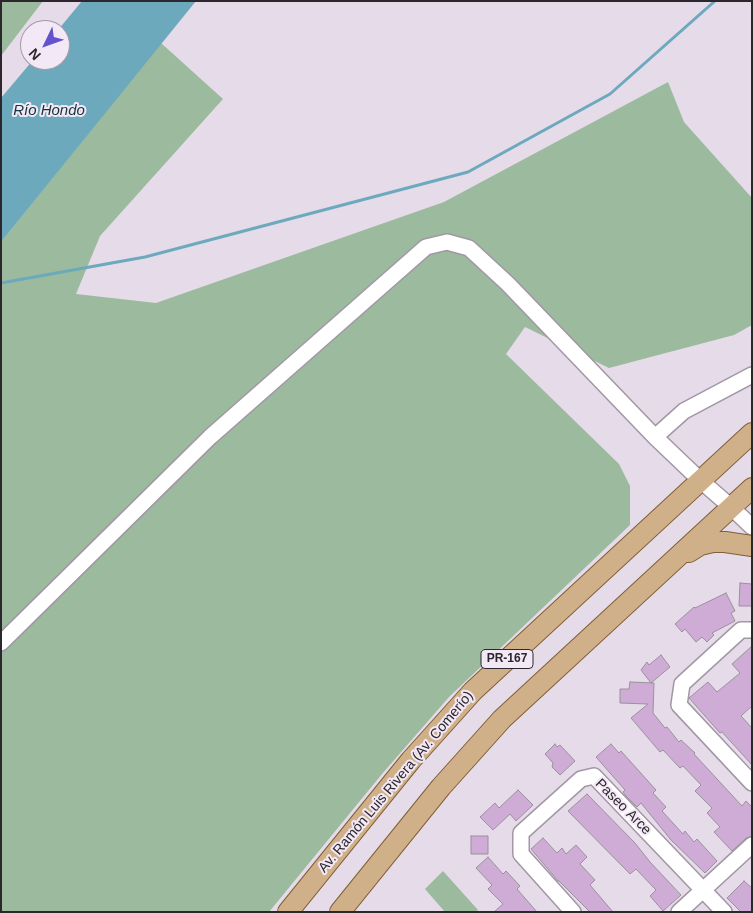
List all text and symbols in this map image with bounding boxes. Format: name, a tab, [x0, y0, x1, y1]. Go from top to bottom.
north arrow	[20, 20, 70, 70]
text: N	[25, 45, 44, 63]
water label: Río Hondo	[13, 102, 85, 120]
road number: PR-167	[481, 650, 533, 669]
street label: Av. Ramón Luis Rivera (Av. Comerío)	[315, 688, 477, 876]
street label: Paseo Arce	[591, 775, 655, 839]

